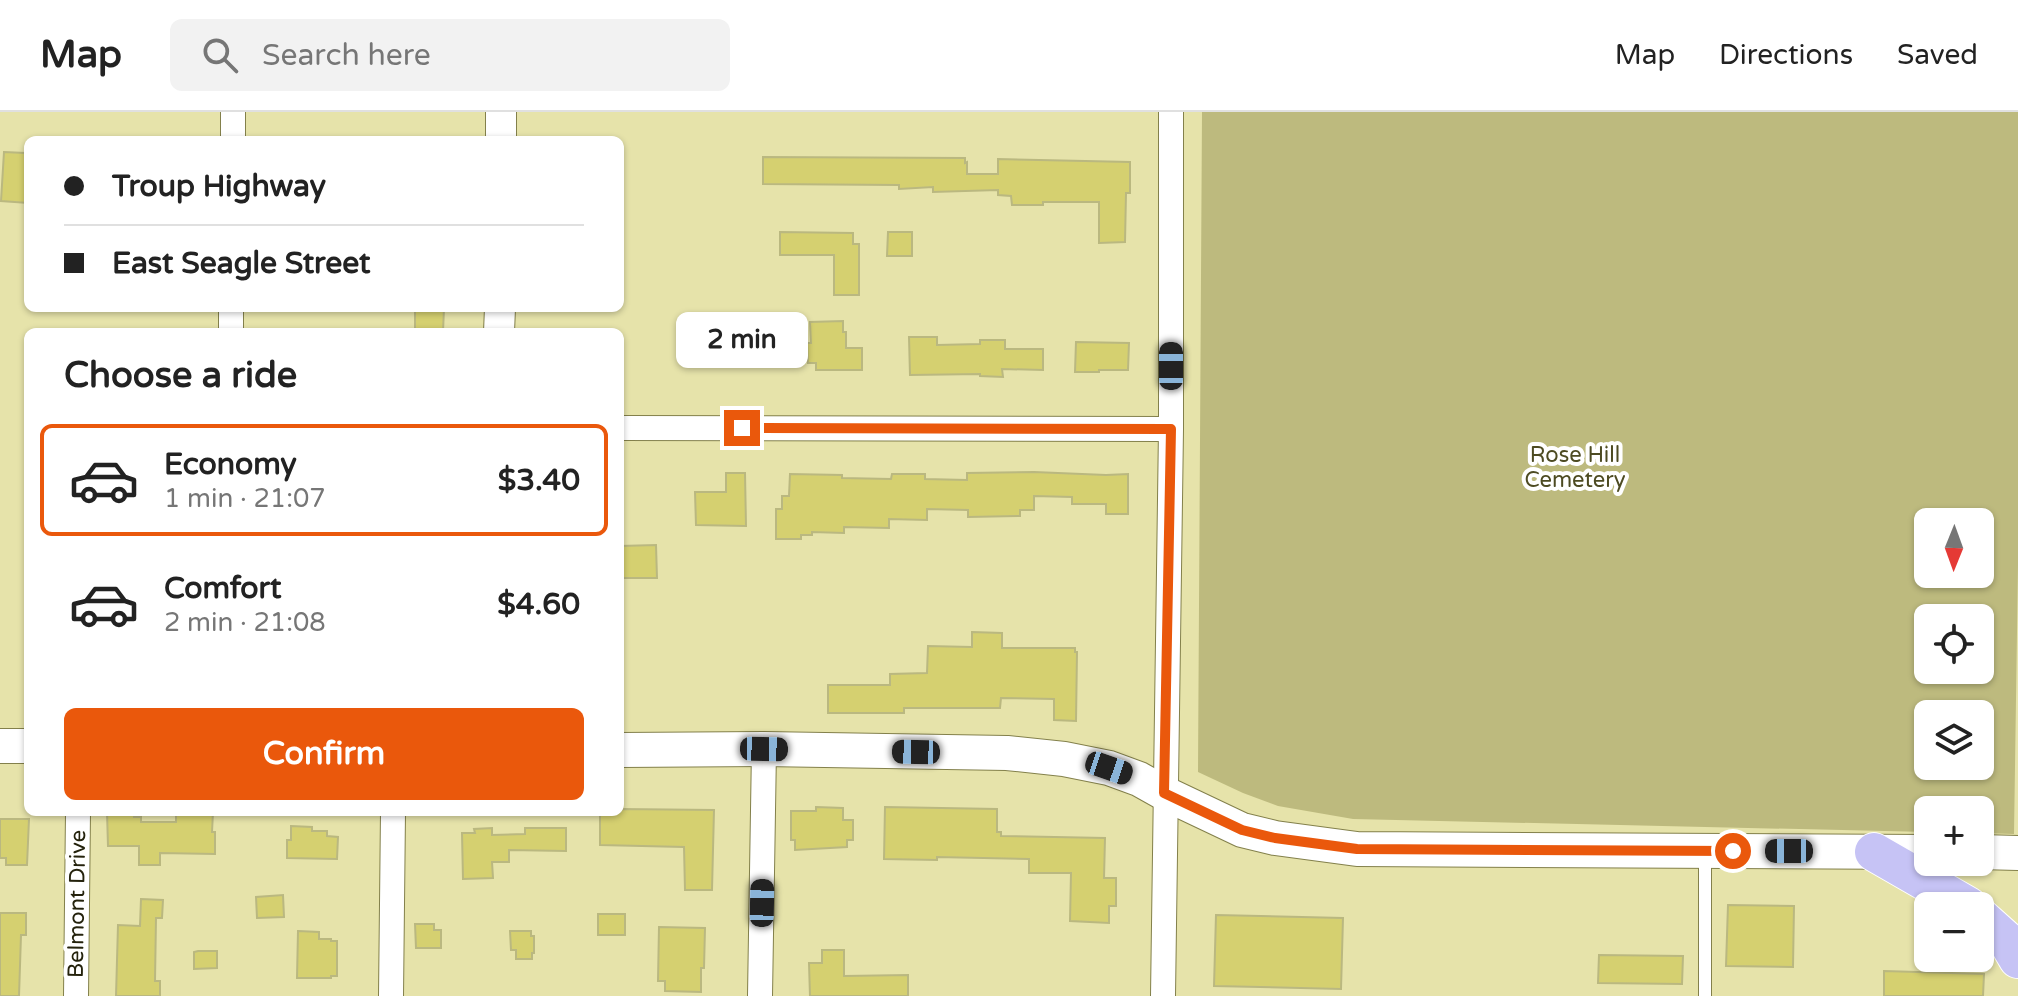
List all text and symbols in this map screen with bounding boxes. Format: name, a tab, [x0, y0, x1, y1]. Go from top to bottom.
search box	[170, 19, 730, 91]
text: Map	[40, 32, 122, 78]
icon: search	[198, 33, 242, 77]
text: Search here	[262, 37, 431, 74]
text: Map	[1615, 38, 1675, 72]
text: Directions	[1719, 38, 1853, 72]
text: Saved	[1897, 38, 1978, 72]
text: Troup Highway	[112, 168, 326, 205]
text: East Seagle Street	[112, 245, 371, 282]
callout: 2 min	[676, 312, 808, 368]
text: 2 min	[707, 324, 777, 355]
car	[1159, 342, 1183, 390]
text: Choose a ride	[64, 354, 297, 397]
route end	[724, 410, 760, 446]
park label: Rose Hill Cemetery	[1525, 442, 1626, 493]
icon: car	[68, 444, 140, 516]
text: Economy	[164, 446, 297, 483]
text: $3.40	[498, 462, 580, 499]
text: 1 min · 21:07	[164, 483, 326, 514]
north arrow	[1914, 508, 1994, 588]
map controls	[1914, 508, 1994, 972]
icon: car	[68, 568, 140, 640]
text: Comfort	[164, 570, 282, 607]
text: $4.60	[497, 586, 580, 623]
button: locate	[1914, 604, 1994, 684]
text: 2 min · 21:08	[164, 607, 326, 638]
button: layers	[1914, 700, 1994, 780]
button: Confirm	[64, 708, 584, 800]
car	[740, 737, 788, 761]
car	[892, 740, 940, 764]
car	[1082, 749, 1136, 787]
button: +	[1914, 796, 1994, 876]
street label: Belmont Drive	[63, 830, 91, 978]
route start	[1715, 833, 1751, 869]
car	[1765, 839, 1813, 863]
car	[750, 879, 774, 927]
button: −	[1914, 892, 1994, 972]

